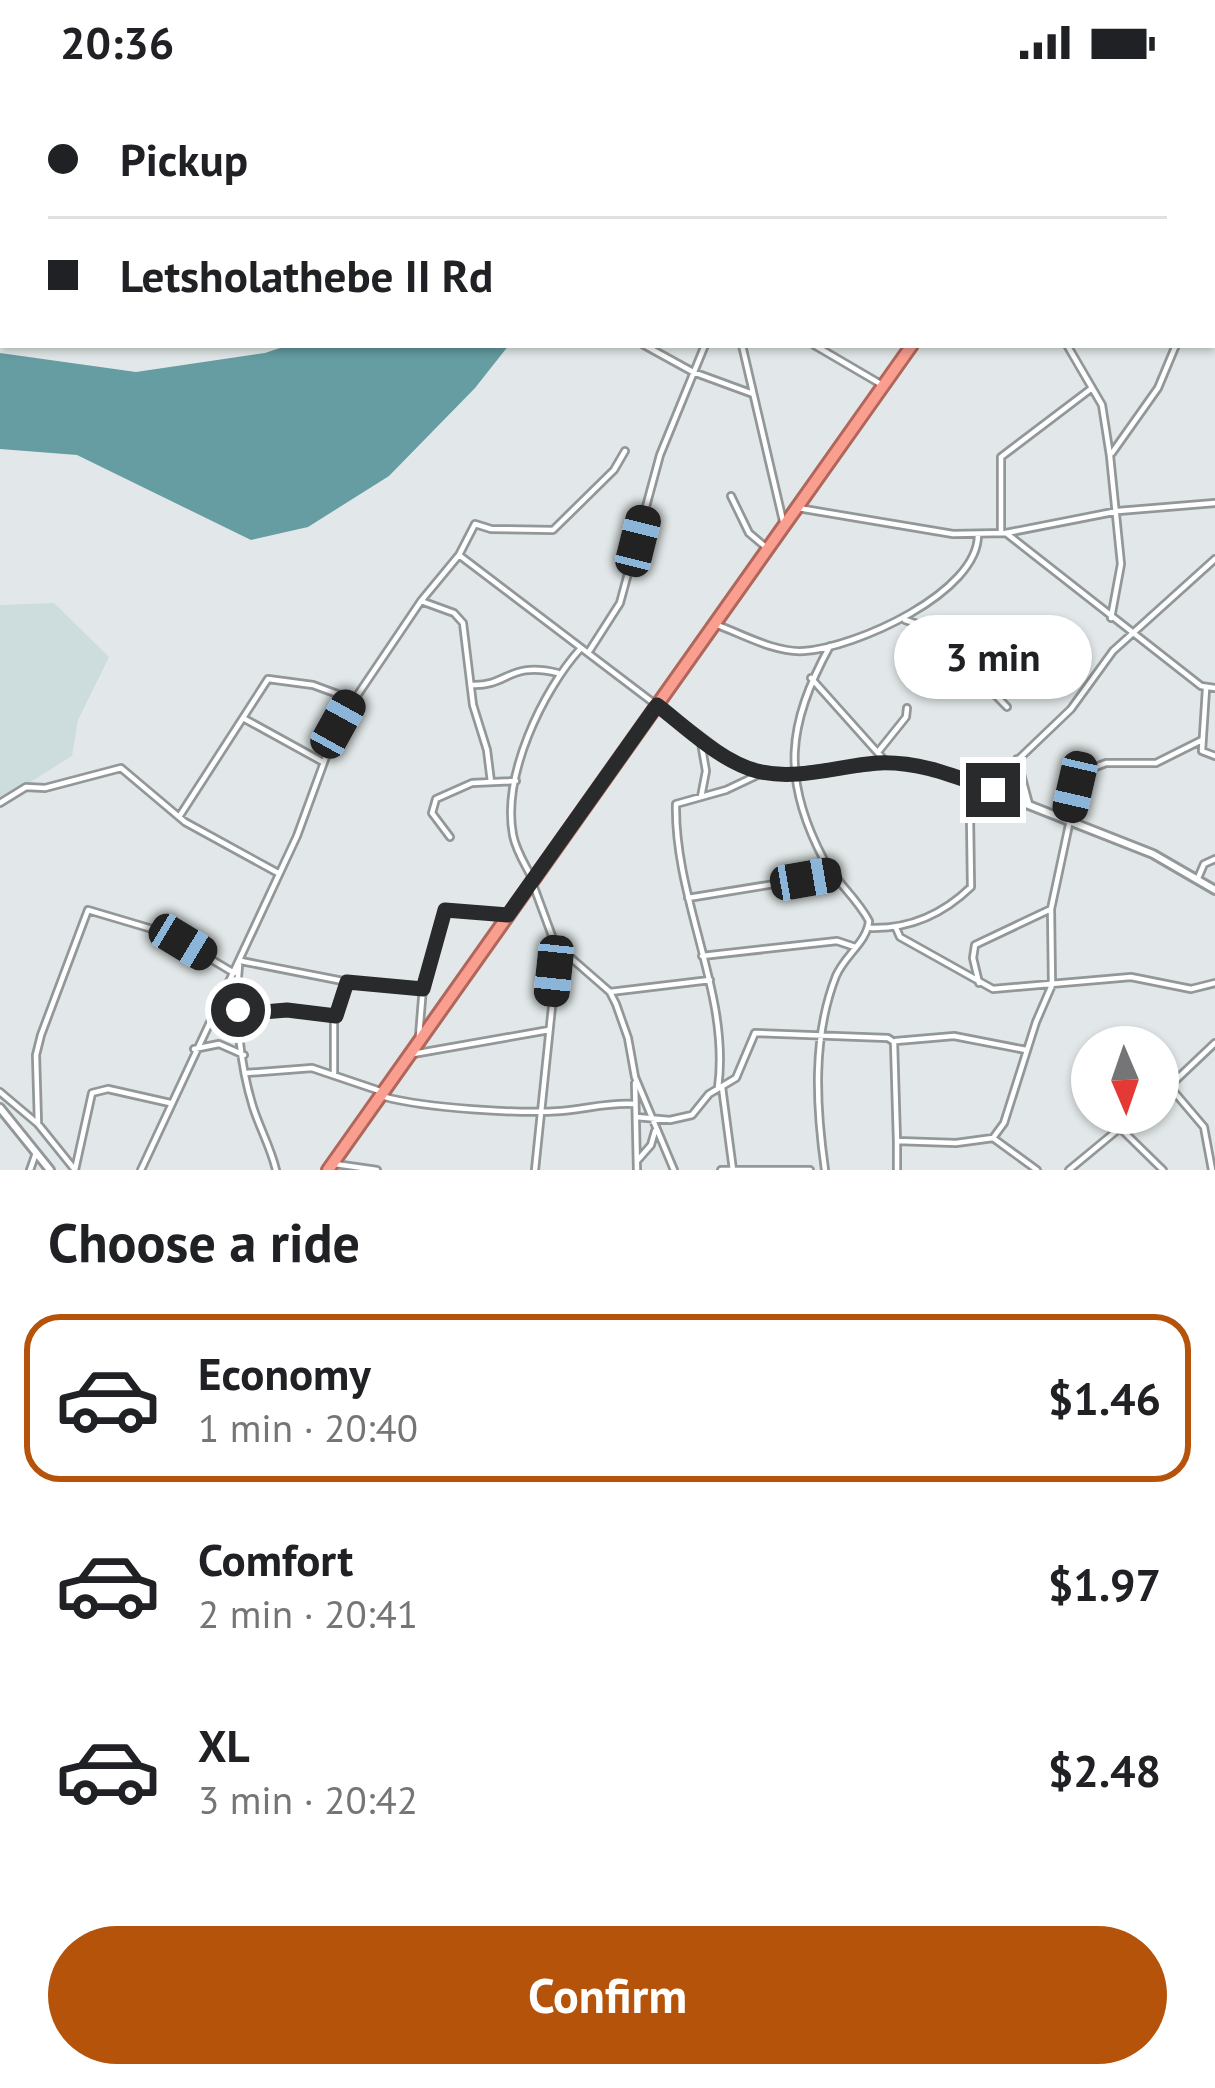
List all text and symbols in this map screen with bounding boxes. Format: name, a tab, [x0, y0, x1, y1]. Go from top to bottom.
text: 20:36	[60, 13, 174, 71]
text: Pickup	[120, 130, 248, 188]
text: Letsholathebe II Rd	[120, 246, 493, 304]
car	[612, 502, 664, 580]
callout: 3 min	[894, 616, 1092, 700]
text: 3 min	[945, 631, 1041, 682]
car	[305, 684, 371, 764]
car	[1049, 748, 1101, 826]
route end	[966, 763, 1020, 817]
car	[767, 855, 845, 903]
car	[143, 908, 223, 976]
car	[532, 933, 576, 1009]
route start	[211, 983, 265, 1037]
north arrow	[1071, 1026, 1179, 1134]
map controls	[1071, 1026, 1179, 1134]
text: Choose a ride	[48, 1207, 360, 1277]
icon: car	[54, 1344, 162, 1452]
text: Economy	[198, 1344, 371, 1402]
text: $1.46	[1048, 1369, 1161, 1427]
text: 1 min · 20:40	[198, 1402, 418, 1453]
icon: car	[54, 1530, 162, 1638]
text: Comfort	[198, 1530, 353, 1588]
text: $1.97	[1048, 1555, 1161, 1613]
text: 2 min · 20:41	[198, 1588, 418, 1639]
icon: car	[54, 1716, 162, 1824]
text: XL	[198, 1716, 250, 1774]
text: $2.48	[1048, 1741, 1161, 1799]
text: 3 min · 20:42	[198, 1774, 418, 1825]
button: Confirm	[48, 1926, 1167, 2064]

